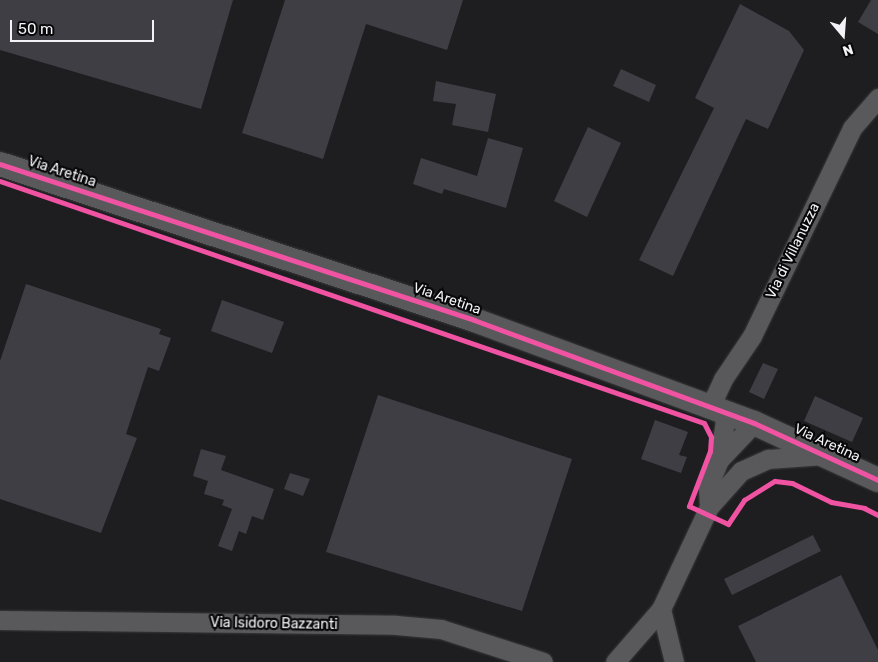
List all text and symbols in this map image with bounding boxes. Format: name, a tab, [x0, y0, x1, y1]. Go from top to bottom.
scale bar	[12, 10, 156, 42]
north arrow	[818, 10, 868, 60]
text: 50 m	[18, 20, 53, 38]
text: N	[840, 40, 855, 59]
street label: Via Aretina	[26, 153, 98, 191]
street label: Via di Villanuzza	[762, 200, 824, 302]
street label: Via Aretina	[411, 279, 483, 319]
street label: Via Aretina	[791, 420, 863, 466]
street label: Via Isidoro Bazzanti	[210, 614, 338, 634]

